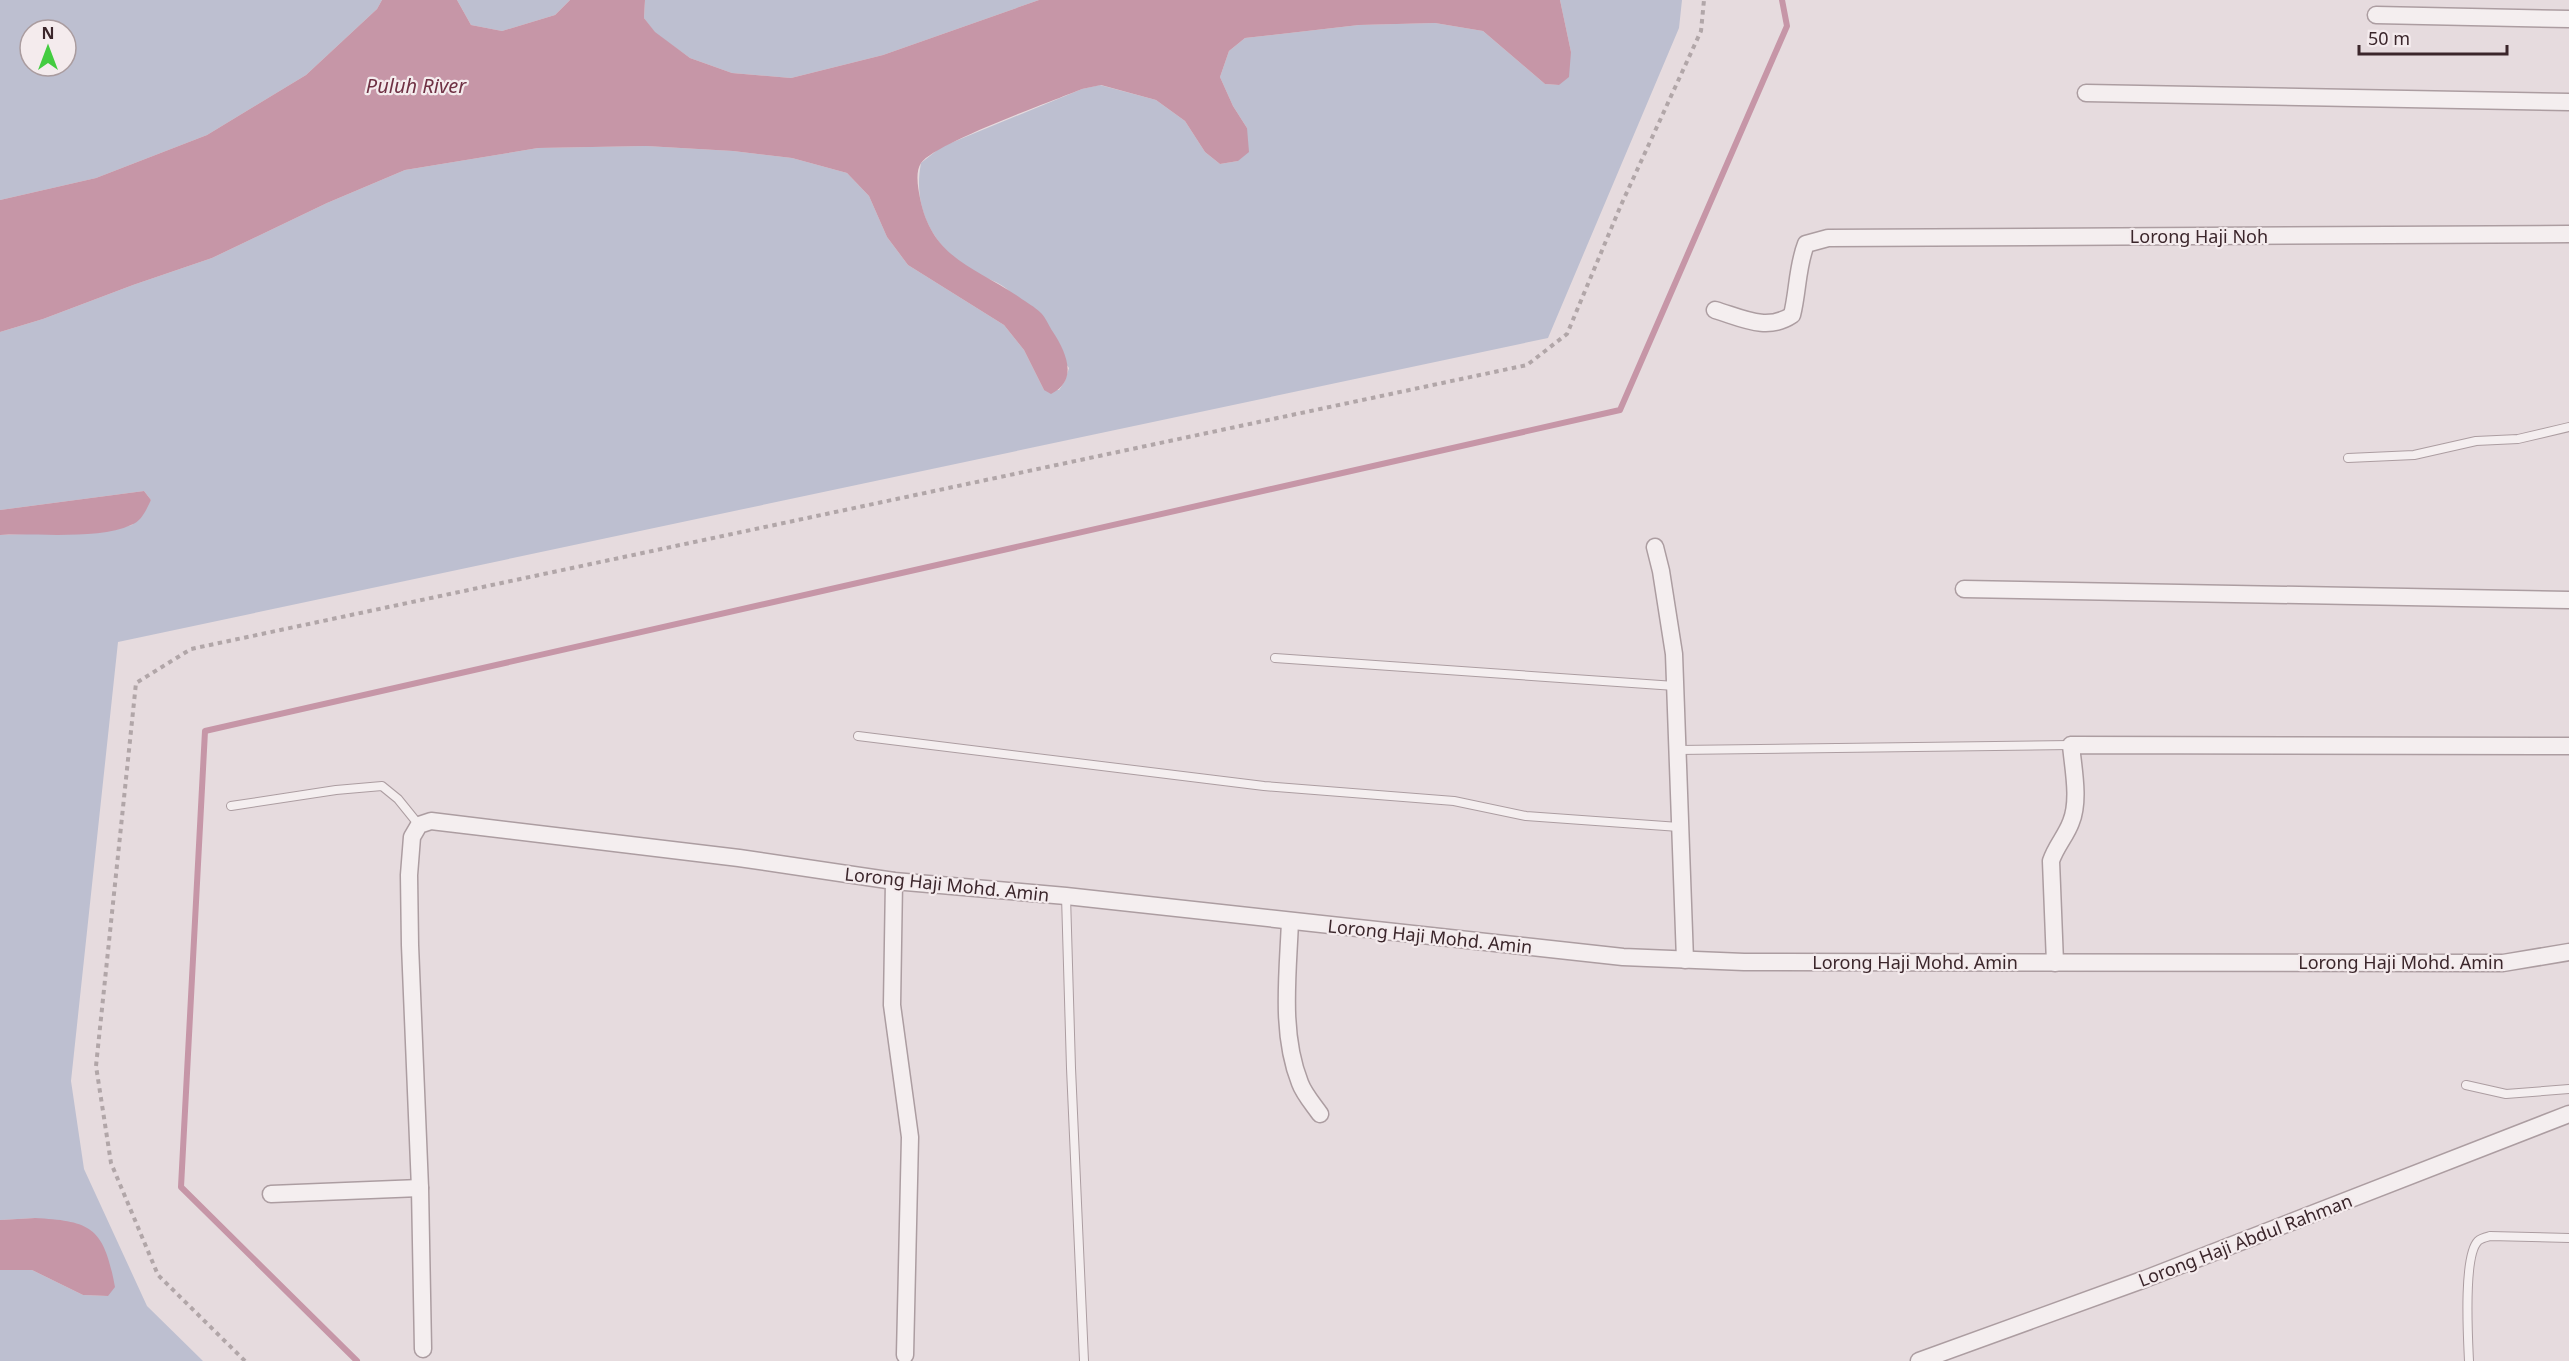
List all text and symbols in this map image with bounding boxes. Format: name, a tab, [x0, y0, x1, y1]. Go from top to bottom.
north arrow	[18, 18, 78, 78]
scale bar	[2359, 18, 2508, 56]
text: N	[41, 22, 55, 44]
text: 50 m	[2368, 26, 2410, 50]
water label: Puluh River	[366, 72, 467, 99]
street label: Lorong Haji Noh	[2130, 224, 2268, 248]
street label: Lorong Haji Mohd. Amin	[844, 861, 1050, 907]
street label: Lorong Haji Mohd. Amin	[1327, 913, 1533, 959]
street label: Lorong Haji Mohd. Amin	[1812, 950, 2018, 974]
street label: Lorong Haji Mohd. Amin	[2298, 950, 2504, 974]
street label: Lorong Haji Abdul Rahman	[2135, 1188, 2355, 1292]

